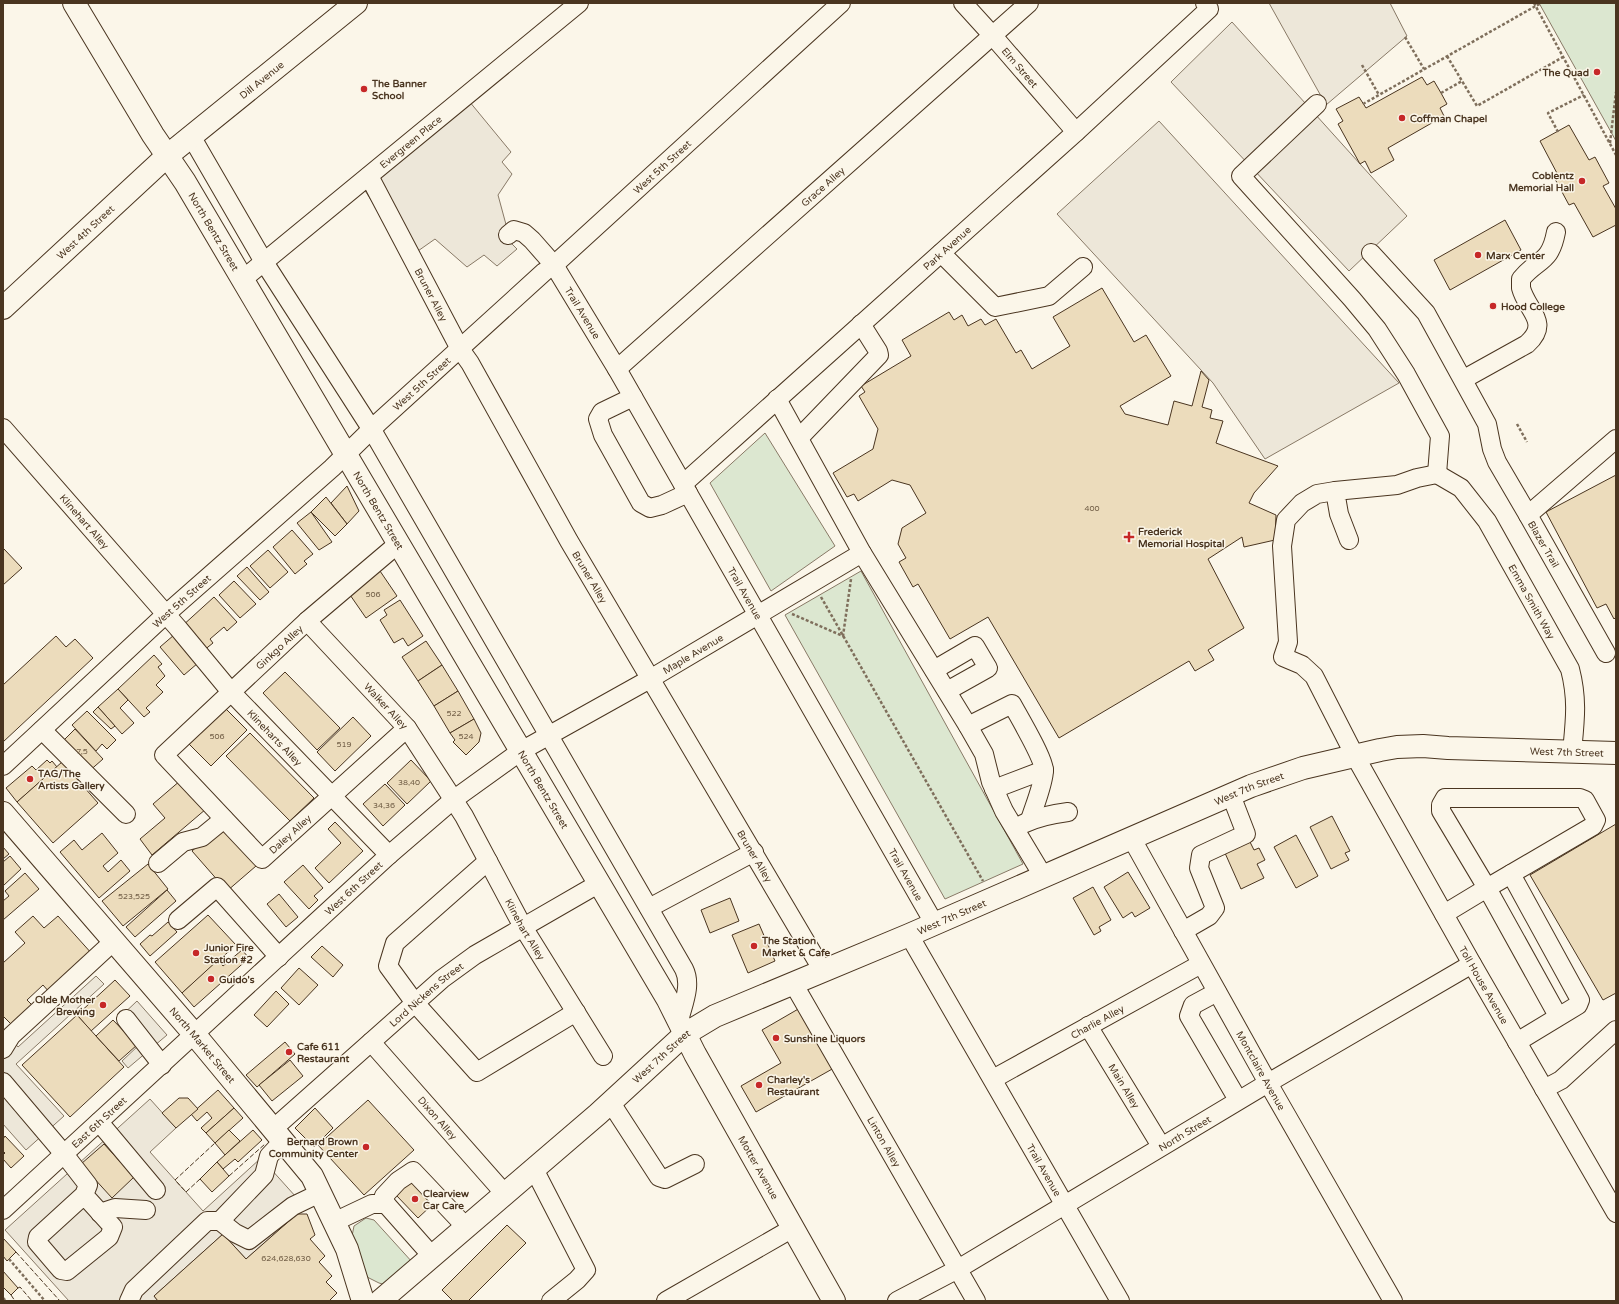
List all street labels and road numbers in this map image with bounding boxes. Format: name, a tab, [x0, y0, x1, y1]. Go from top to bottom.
street label: Elm Street	[999, 45, 1040, 91]
street label: Dill Avenue	[237, 59, 287, 102]
street label: Evergreen Place	[378, 113, 445, 171]
street label: West 5th Street	[631, 138, 694, 197]
street label: Grace Alley	[799, 164, 848, 210]
street label: North Bentz Street	[185, 190, 241, 273]
street label: West 4th Street	[55, 203, 117, 262]
street label: Park Avenue	[921, 224, 974, 273]
street label: Bruner Alley	[412, 266, 450, 324]
street label: Trail Avenue	[562, 285, 603, 342]
street label: West 5th Street	[391, 355, 454, 414]
street label: North Bentz Street	[350, 469, 406, 552]
street label: Klinehart Alley	[57, 492, 112, 552]
street label: Blazer Trail	[1525, 519, 1561, 570]
street label: Bruner Alley	[569, 549, 610, 606]
street label: Emma Smith Way	[1505, 562, 1557, 642]
street label: Trail Avenue	[725, 565, 764, 622]
street label: West 5th Street	[150, 572, 214, 631]
street label: Ginkgo Alley	[254, 623, 306, 673]
street label: Maple Avenue	[661, 632, 726, 677]
street label: Walker Alley	[361, 681, 410, 732]
street label: Klineharts Alley	[244, 707, 305, 769]
street label: West 7th Street	[1530, 745, 1604, 760]
street label: North Bentz Street	[515, 748, 571, 831]
street label: West 7th Street	[1213, 770, 1286, 808]
street label: Daley Alley	[267, 812, 314, 857]
street label: Bruner Alley	[734, 828, 774, 885]
street label: Trail Avenue	[886, 847, 925, 903]
street label: West 6th Street	[323, 859, 385, 918]
street label: Klinehart Alley	[502, 897, 547, 963]
street label: West 7th Street	[916, 897, 988, 938]
street label: Toll House Avenue	[1456, 944, 1511, 1027]
street label: Lord Nickens Street	[387, 960, 466, 1030]
street label: Charlie Alley	[1069, 1002, 1127, 1042]
street label: North Market Street	[167, 1005, 237, 1086]
street label: West 7th Street	[631, 1027, 693, 1086]
street label: Montclaire Avenue	[1233, 1029, 1288, 1113]
street label: Main Alley	[1105, 1062, 1142, 1111]
street label: East 6th Street	[69, 1094, 130, 1151]
street label: Dixon Alley	[415, 1094, 460, 1143]
street label: North Street	[1157, 1114, 1214, 1154]
street label: Linton Alley	[864, 1115, 903, 1170]
street label: Motter Avenue	[735, 1134, 781, 1202]
street label: Trail Avenue	[1024, 1142, 1063, 1199]

